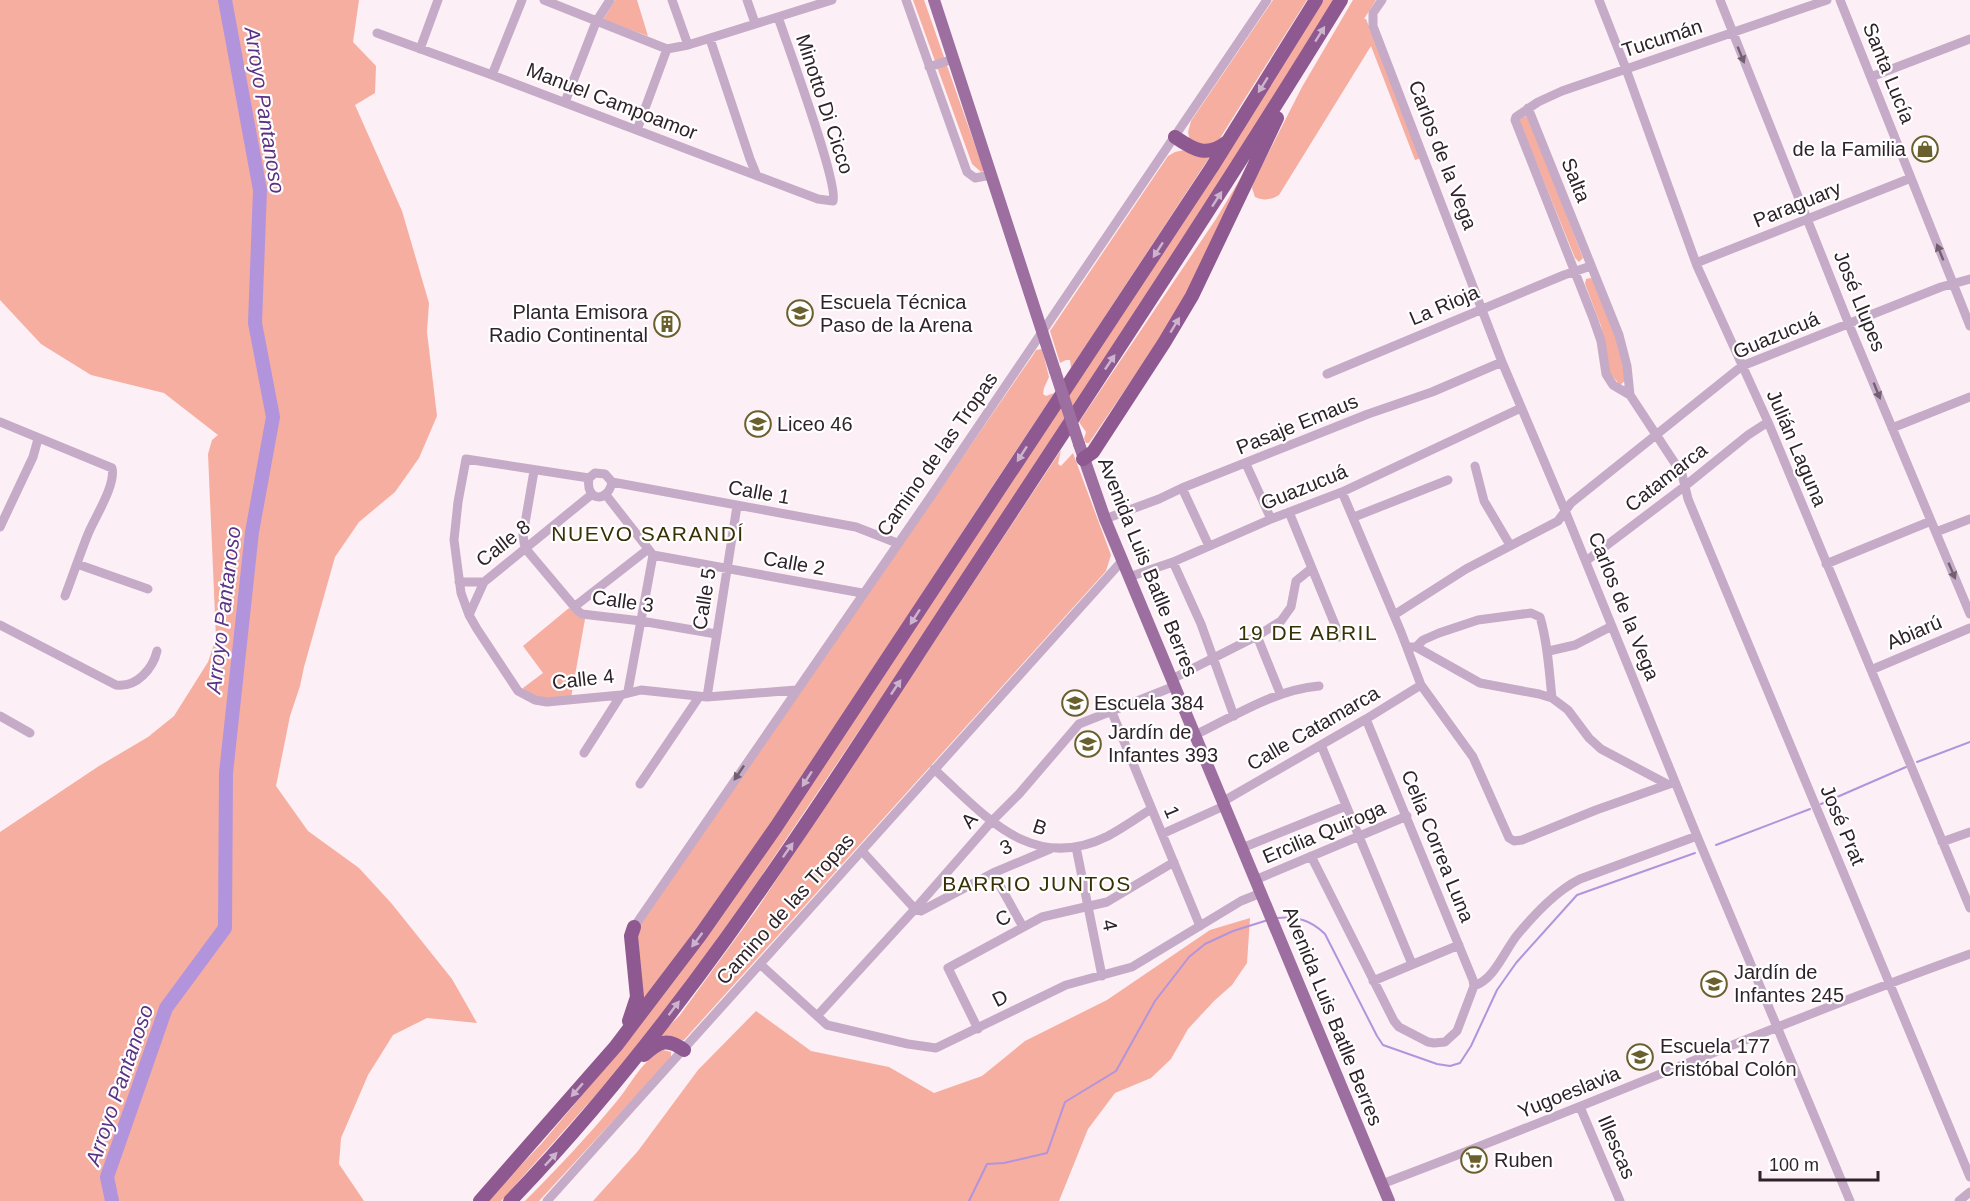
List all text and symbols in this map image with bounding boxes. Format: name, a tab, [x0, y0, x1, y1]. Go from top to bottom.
street label: Tucumán	[1619, 15, 1705, 61]
street label: Santa Lucía	[1859, 19, 1920, 127]
water label: Arroyo Pantanoso	[240, 23, 290, 195]
one-way arrow	[1315, 26, 1326, 42]
street label: Minotto Di Cicco	[792, 31, 858, 177]
one-way arrow	[1736, 46, 1746, 64]
street label: Manuel Campoamor	[523, 58, 701, 144]
one-way arrow	[1258, 77, 1269, 94]
street label: Carlos de la Vega	[1404, 77, 1482, 233]
shop icon: de la Familia	[1910, 134, 1940, 164]
place label: de la Familia	[1793, 138, 1907, 160]
street label: Salta	[1557, 155, 1595, 206]
street label: Paraguary	[1750, 177, 1844, 231]
one-way arrow	[1211, 191, 1222, 207]
one-way arrow	[1153, 242, 1164, 258]
one-way arrow	[1935, 243, 1944, 261]
street label: José Llupes	[1830, 247, 1890, 355]
street label: La Rioja	[1406, 280, 1483, 329]
place label: Escuela Técnica Paso de la Arena	[820, 291, 973, 336]
school or university icon: Escuela Técnica Paso de la Arena	[785, 298, 815, 328]
place label: Planta Emisora Radio Continental	[489, 301, 649, 346]
street label: Guazucuá	[1730, 307, 1823, 363]
building icon: Planta Emisora Radio Continental	[652, 309, 682, 339]
one-way arrow	[1170, 316, 1180, 333]
one-way arrow	[1104, 354, 1115, 370]
street label: Camino de las Tropas	[872, 368, 1002, 540]
one-way arrow	[1873, 382, 1882, 400]
street label: Julián Laguna	[1763, 386, 1832, 510]
street label: Pasaje Emaus	[1233, 390, 1361, 458]
school or university icon: Liceo 46	[743, 409, 773, 439]
place label: Liceo 46	[777, 413, 853, 435]
street label: Catamarca	[1621, 438, 1712, 516]
one-way arrow	[1017, 446, 1028, 462]
street label: Avenida Luis Batlle Berres	[1094, 454, 1202, 680]
street label: Guazucuá	[1258, 459, 1351, 514]
street label: Calle 1	[726, 476, 792, 508]
street label: Calle 8	[472, 515, 534, 571]
district label: NUEVO SARANDÍ	[551, 522, 745, 545]
water label: Arroyo Pantanoso	[201, 525, 245, 697]
street label: Carlos de la Vega	[1584, 529, 1664, 684]
street label: Calle 2	[761, 547, 827, 579]
one-way arrow	[1948, 562, 1957, 580]
street label: Calle 5	[688, 567, 720, 631]
street label: Calle 3	[591, 586, 655, 616]
one-way arrow	[909, 608, 921, 624]
street label: Abiarú	[1883, 611, 1945, 653]
district label: 19 DE ABRIL	[1238, 621, 1378, 644]
street label: Calle 4	[551, 665, 615, 693]
one-way arrow	[890, 679, 901, 695]
street label: Calle Catamarca	[1243, 681, 1384, 775]
school or university icon: Escuela 384	[1060, 688, 1090, 718]
place label: Escuela 384	[1094, 692, 1204, 714]
place label: Jardín de Infantes 393	[1108, 721, 1218, 766]
school or university icon: Jardín de Infantes 393	[1073, 729, 1103, 759]
one-way arrow	[734, 765, 745, 781]
street label: Celia Correa Luna	[1397, 767, 1479, 926]
one-way arrow	[802, 771, 813, 787]
street label: José Prat	[1816, 782, 1870, 869]
street label: Ercilia Quiroga	[1259, 796, 1389, 868]
street label: 1	[1160, 803, 1184, 821]
street label: A	[956, 807, 982, 832]
street label: B	[1030, 814, 1050, 840]
street label: Camino de las Tropas	[712, 829, 858, 989]
street label: 3	[997, 835, 1015, 859]
one-way arrow	[782, 842, 794, 858]
district label: BARRIO JUNTOS	[942, 872, 1132, 895]
street label: Avenida Luis Batlle Berres	[1279, 903, 1387, 1129]
street label: C	[991, 905, 1015, 931]
street label: 4	[1098, 917, 1122, 933]
one-way arrow	[691, 932, 703, 947]
place label: Jardín de Infantes 245	[1734, 961, 1844, 1006]
school or university icon: Jardín de Infantes 245	[1699, 969, 1729, 999]
street label: D	[989, 985, 1011, 1011]
one-way arrow	[667, 1000, 679, 1015]
water label: Arroyo Pantanoso	[80, 1001, 157, 1170]
place label: Escuela 177 Cristóbal Colón	[1660, 1035, 1797, 1080]
school or university icon: Escuela 177 Cristóbal Colón	[1625, 1042, 1655, 1072]
street label: Yugoeslavia	[1515, 1061, 1624, 1122]
one-way arrow	[571, 1082, 584, 1097]
street label: Illescas	[1594, 1112, 1640, 1182]
scale bar	[1760, 1144, 1878, 1182]
supermarket icon: Ruben	[1459, 1145, 1489, 1175]
place label: Ruben	[1494, 1149, 1553, 1171]
one-way arrow	[544, 1151, 558, 1166]
text: 100 m	[1769, 1155, 1819, 1175]

